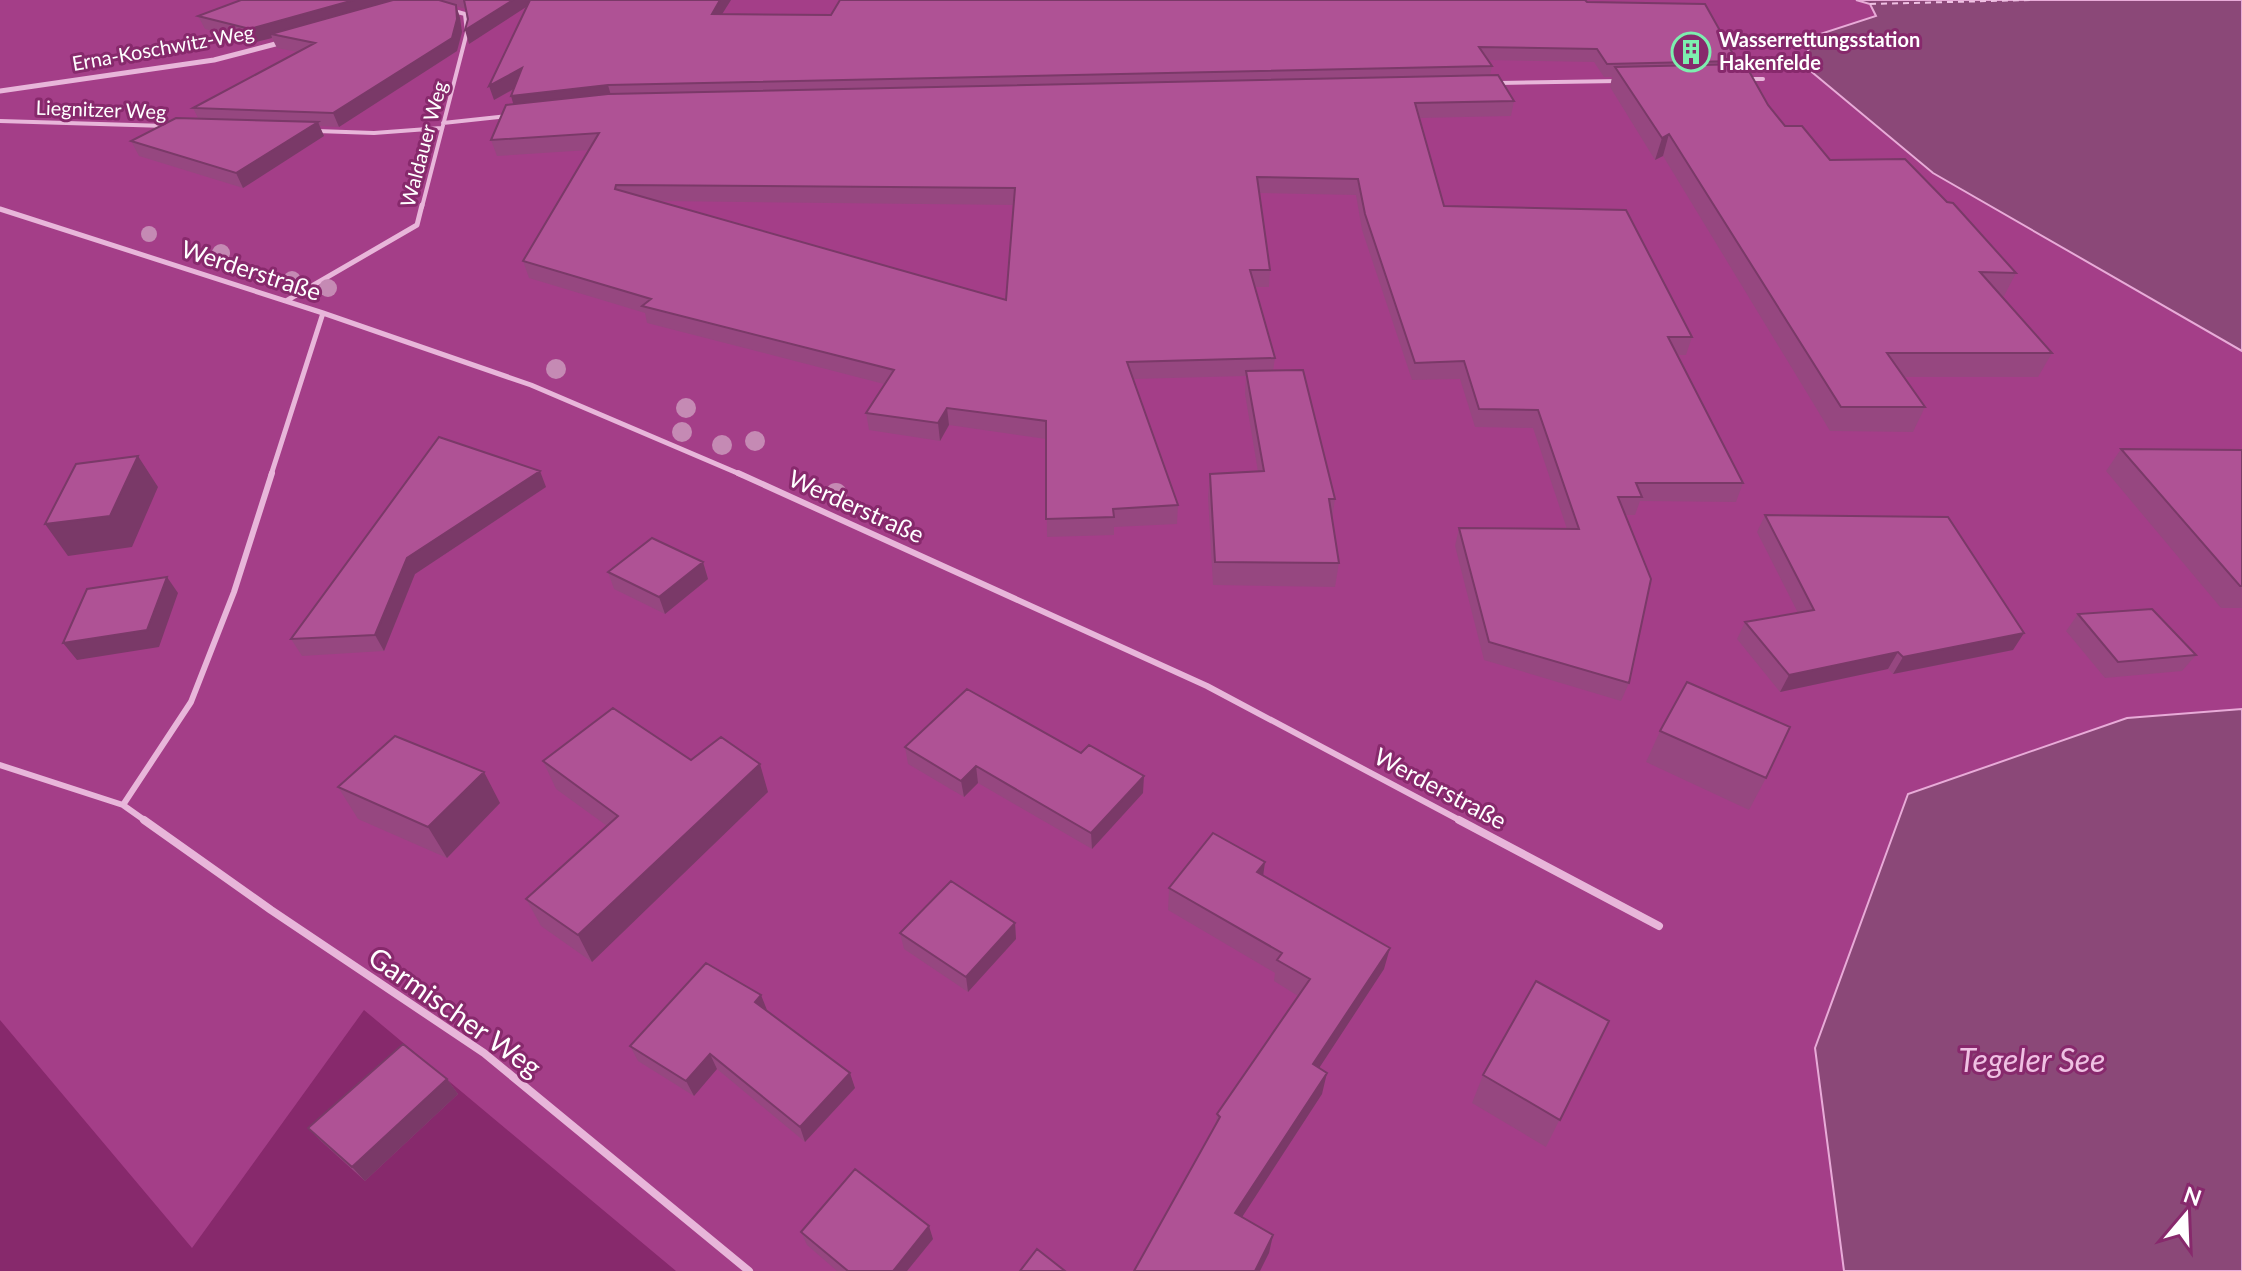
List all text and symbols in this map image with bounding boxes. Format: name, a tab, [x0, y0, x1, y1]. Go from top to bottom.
street label: Erna-Koschwitz-Weg	[70, 19, 256, 75]
place label: Wasserrettungsstation Hakenfelde	[1719, 27, 1920, 74]
building icon: Wasserrettungsstation Hakenfelde	[1670, 31, 1712, 73]
street label: Waldauer Weg	[395, 78, 451, 209]
street label: Liegnitzer Weg	[35, 95, 167, 123]
street label: Werderstraße	[178, 233, 325, 306]
street label: Werderstraße	[784, 463, 929, 548]
street label: Werderstraße	[1370, 741, 1512, 835]
street label: Garmischer Weg	[363, 939, 549, 1083]
water label: Tegeler See	[1959, 1040, 2105, 1079]
north arrow	[2146, 1175, 2226, 1255]
text: N	[2180, 1180, 2205, 1211]

